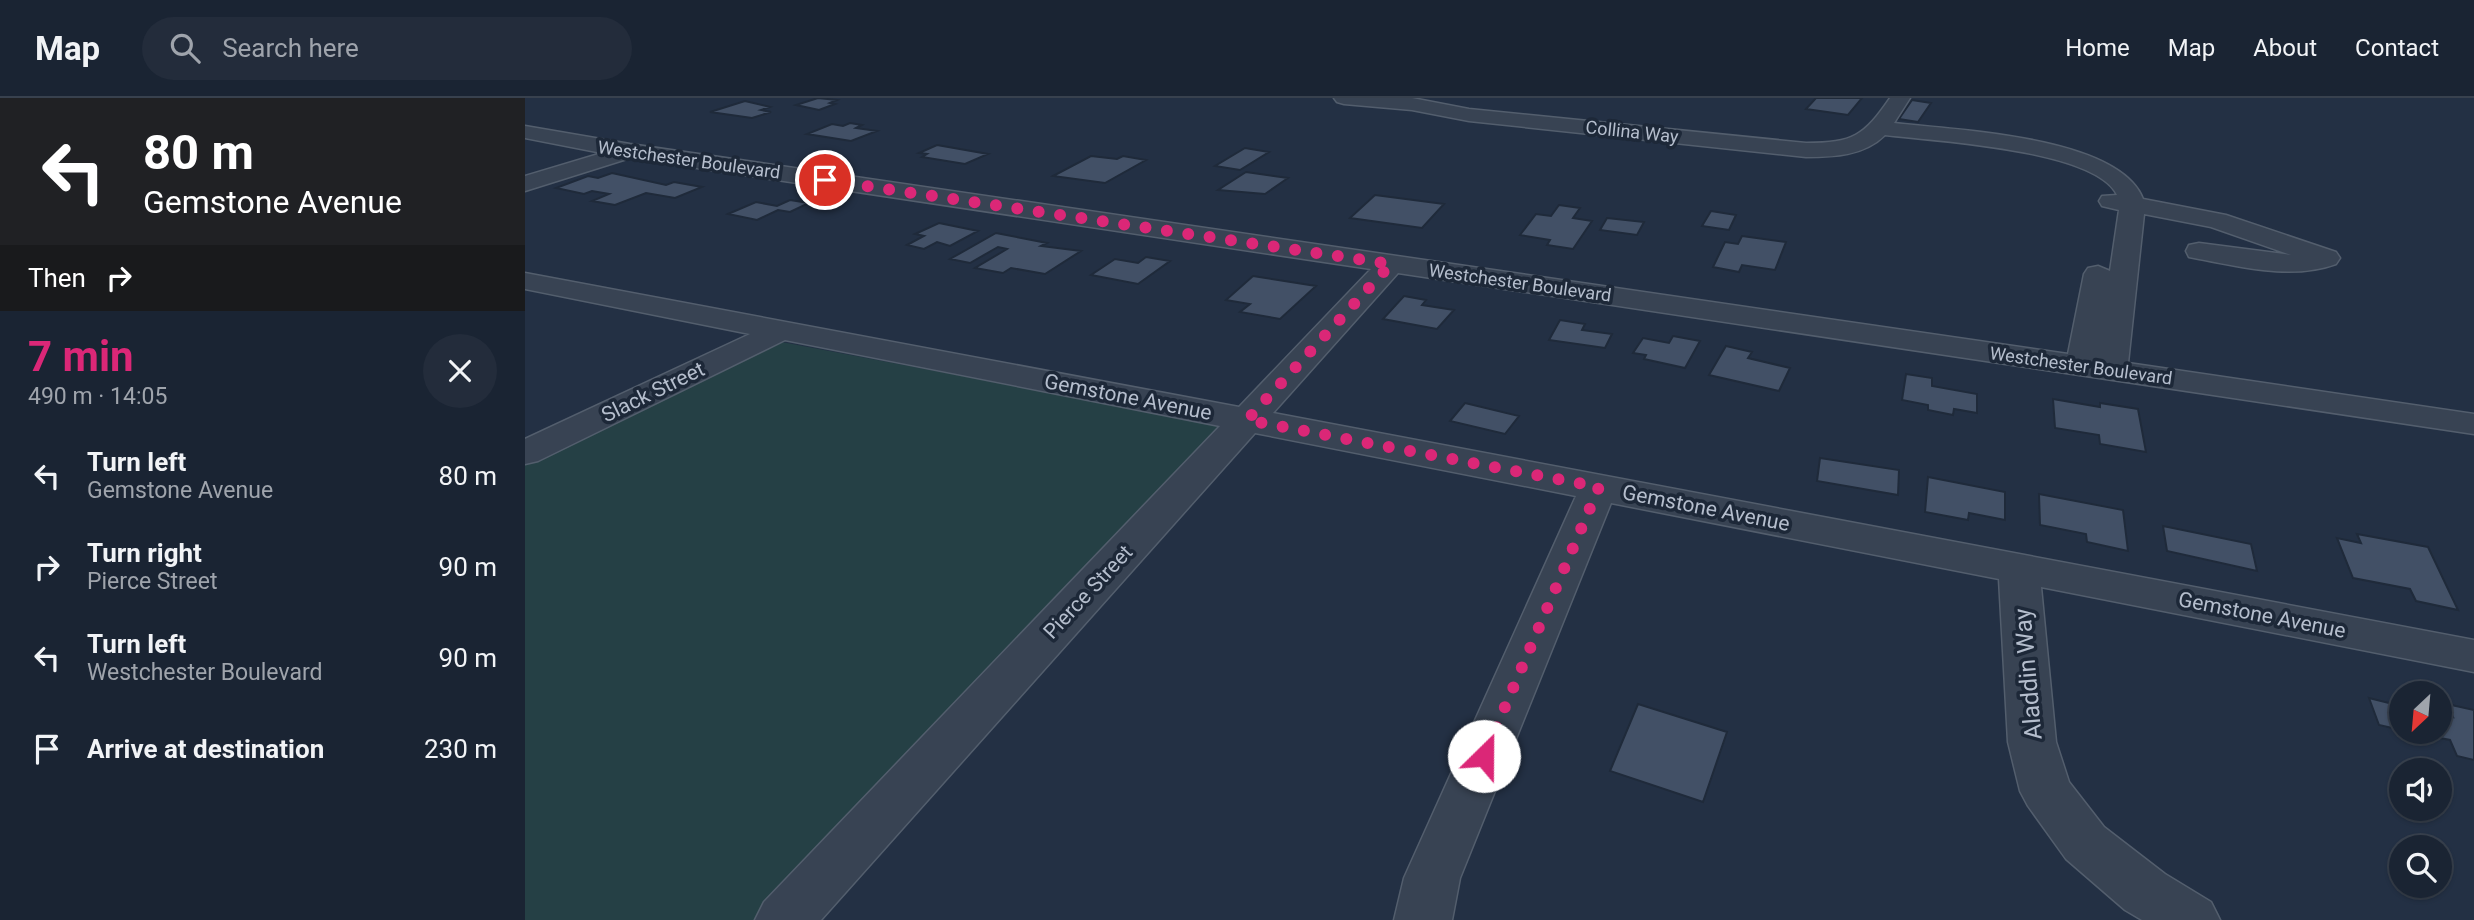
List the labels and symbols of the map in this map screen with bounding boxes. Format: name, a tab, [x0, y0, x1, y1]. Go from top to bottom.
street label: Collina Way	[1585, 116, 1680, 147]
street label: Westchester Boulevard	[596, 136, 782, 183]
pin	[795, 150, 855, 210]
street label: Westchester Boulevard	[1427, 259, 1613, 306]
street label: Westchester Boulevard	[1988, 342, 2174, 389]
street label: Slack Street	[598, 357, 708, 427]
street label: Gemstone Avenue	[1042, 369, 1214, 425]
street label: Gemstone Avenue	[1620, 480, 1792, 536]
street label: Pierce Street	[1039, 540, 1137, 644]
street label: Gemstone Avenue	[2176, 587, 2348, 643]
street label: Aladdin Way	[2008, 606, 2048, 741]
north arrow	[2389, 681, 2452, 744]
position arrow	[1447, 719, 1521, 793]

